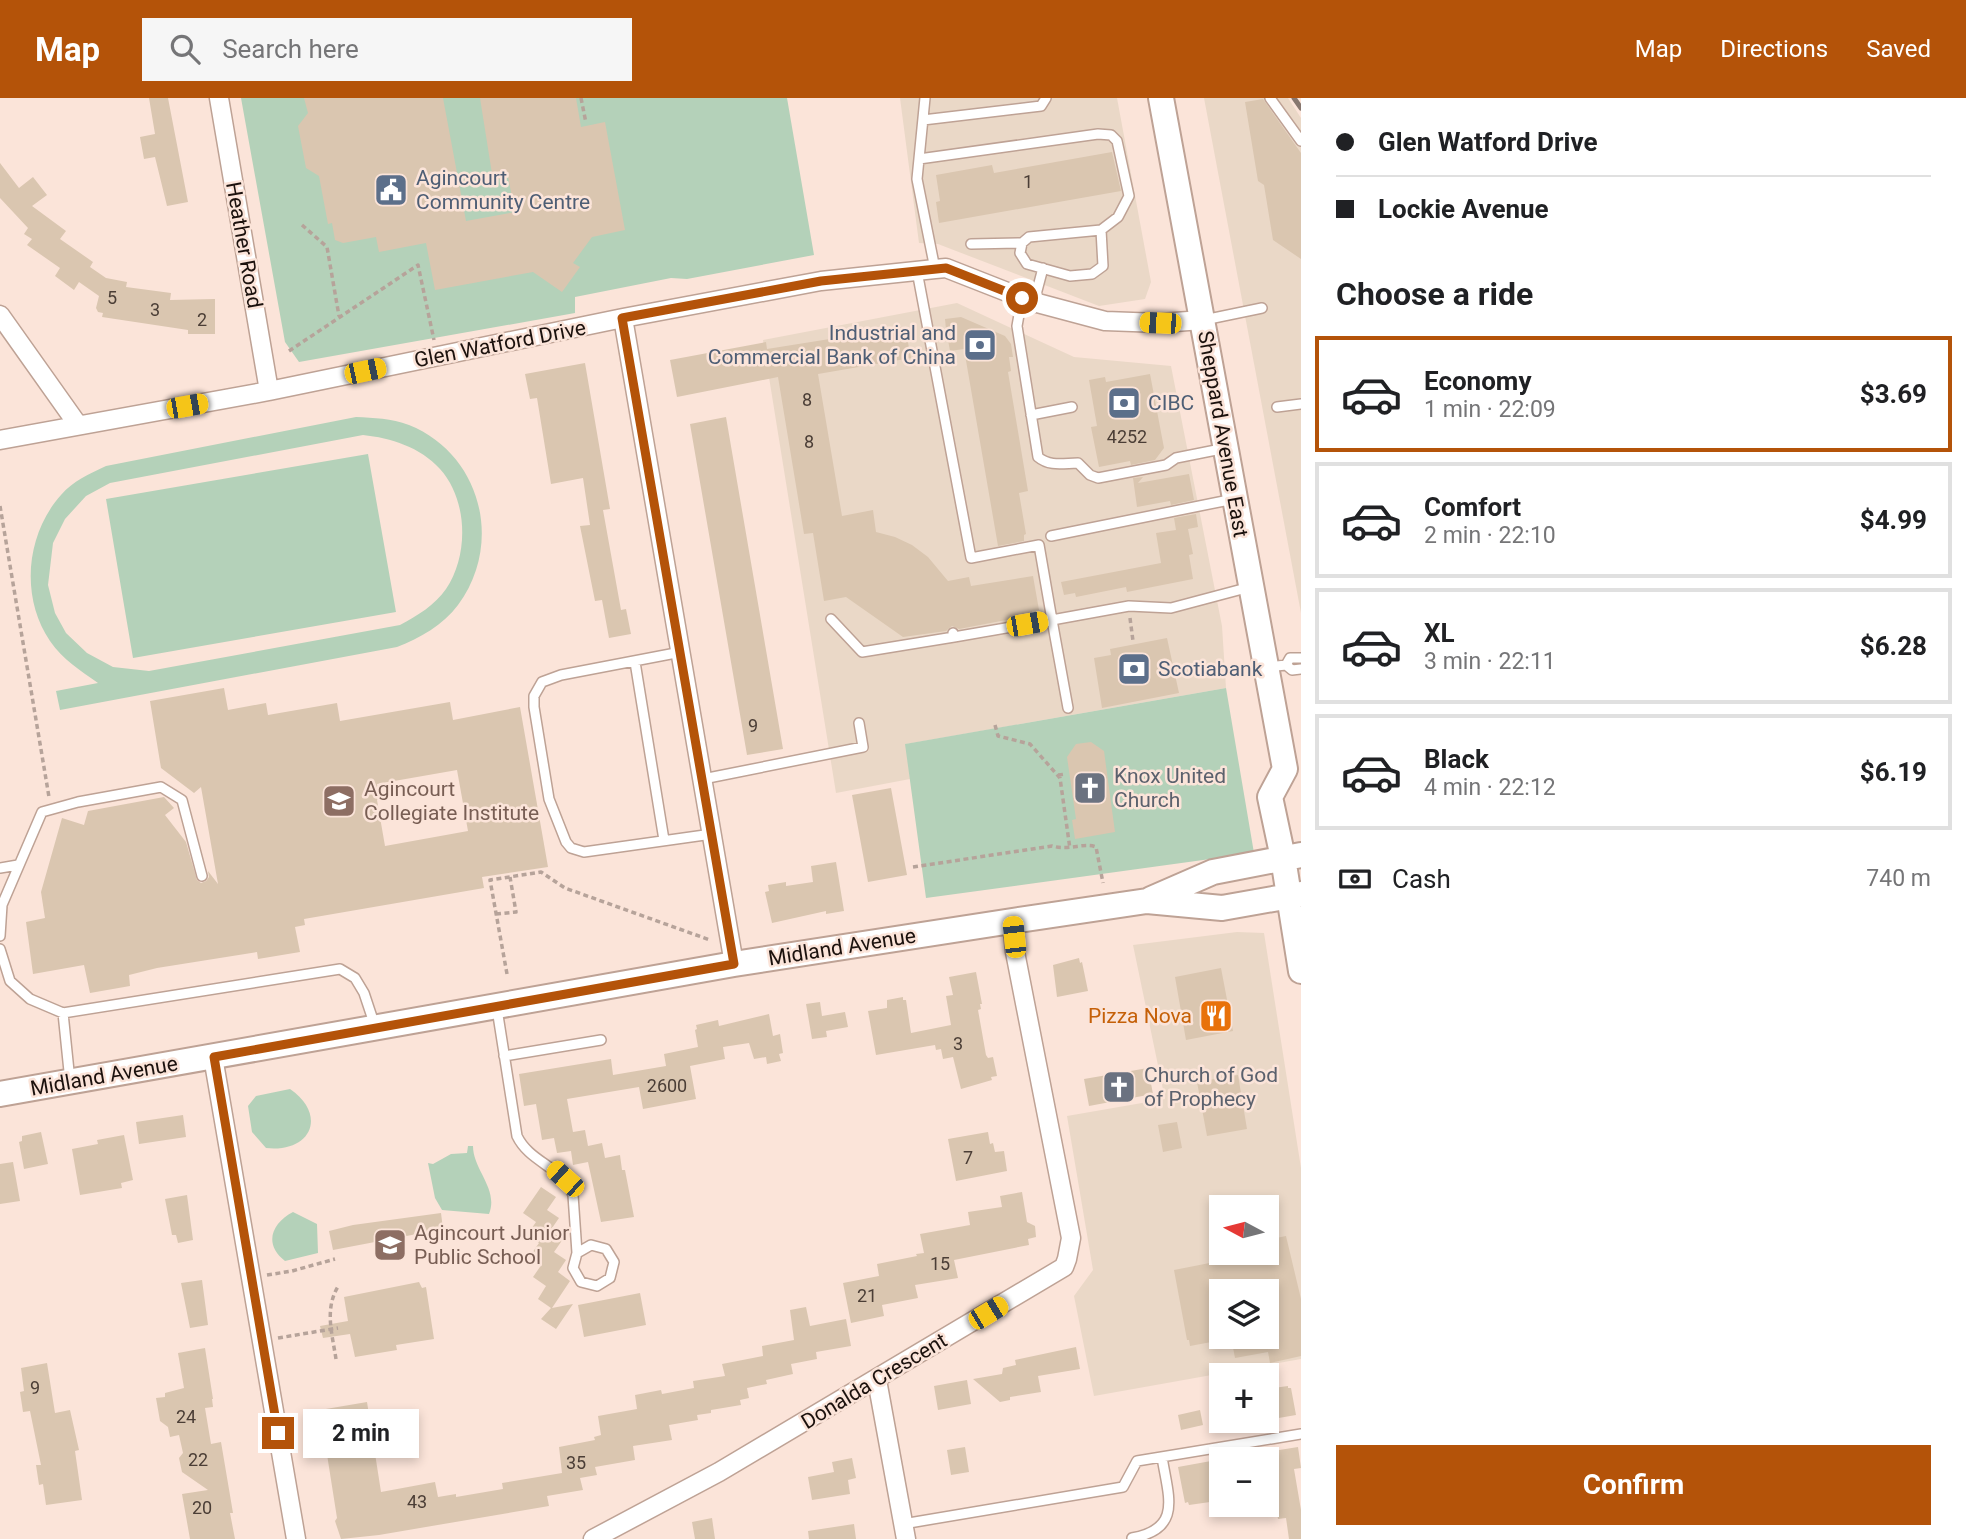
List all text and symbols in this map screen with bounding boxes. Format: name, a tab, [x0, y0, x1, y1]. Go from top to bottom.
search box	[142, 18, 632, 81]
text: Map	[35, 30, 100, 69]
icon: search	[166, 30, 204, 68]
text: Search here	[222, 34, 359, 64]
text: Map	[1635, 35, 1682, 63]
text: Directions	[1720, 35, 1828, 63]
text: Saved	[1866, 35, 1931, 63]
text: Glen Watford Drive	[1378, 127, 1597, 157]
place label: Agincourt Community Centre	[416, 166, 590, 214]
public building icon: Agincourt Community Centre	[372, 171, 410, 209]
house number: 1	[1023, 171, 1033, 192]
street label: Heather Road	[221, 180, 267, 310]
text: Lockie Avenue	[1378, 194, 1549, 224]
text: Choose a ride	[1336, 275, 1533, 313]
route start	[1006, 282, 1038, 314]
house number: 5	[107, 287, 117, 308]
house number: 3	[150, 299, 160, 320]
house number: 2	[197, 309, 207, 330]
car	[1139, 312, 1182, 334]
street label: Glen Watford Drive	[412, 316, 588, 372]
place label: Industrial and Commercial Bank of China	[708, 321, 956, 369]
bank icon: Industrial and Commercial Bank of China	[961, 326, 999, 364]
street label: Sheppard Avenue East	[1193, 329, 1253, 539]
car	[343, 356, 388, 386]
icon: car	[1340, 363, 1403, 426]
text: Economy	[1424, 366, 1531, 396]
text: $3.69	[1860, 379, 1927, 409]
bank icon: CIBC	[1105, 384, 1143, 422]
house number: 8	[802, 389, 812, 410]
place label: CIBC	[1148, 391, 1194, 415]
car	[165, 392, 210, 420]
text: 1 min · 22:09	[1424, 396, 1556, 423]
house number: 4252	[1107, 426, 1147, 447]
house number: 8	[804, 431, 814, 452]
icon: car	[1340, 489, 1403, 552]
text: Comfort	[1424, 492, 1521, 522]
text: $4.99	[1860, 505, 1927, 535]
text: 2 min · 22:10	[1424, 522, 1556, 549]
car	[1005, 610, 1050, 638]
icon: car	[1340, 615, 1403, 678]
text: XL	[1424, 618, 1455, 648]
text: $6.28	[1860, 631, 1927, 661]
text: 3 min · 22:11	[1424, 648, 1556, 675]
bank icon: Scotiabank	[1115, 650, 1153, 688]
place label: Scotiabank	[1158, 657, 1263, 681]
house number: 9	[748, 715, 758, 736]
icon: car	[1340, 741, 1403, 804]
text: Black	[1424, 744, 1489, 774]
text: $6.19	[1860, 757, 1927, 787]
place label: Knox United Church	[1114, 764, 1226, 812]
church icon: Knox United Church	[1071, 769, 1109, 807]
text: 4 min · 22:12	[1424, 774, 1556, 801]
place label: Agincourt Collegiate Institute	[364, 777, 539, 825]
school or university icon: Agincourt Collegiate Institute	[320, 782, 358, 820]
icon: cash	[1336, 860, 1374, 898]
text: Cash	[1392, 864, 1451, 894]
text: 740 m	[1866, 865, 1931, 892]
car	[1002, 915, 1027, 959]
street label: Midland Avenue	[766, 923, 918, 971]
restaurant icon: Pizza Nova	[1197, 997, 1235, 1035]
place label: Pizza Nova	[1088, 1004, 1192, 1028]
house number: 3	[953, 1033, 963, 1054]
street label: Midland Avenue	[28, 1051, 180, 1101]
place label: Church of God of Prophecy	[1144, 1063, 1278, 1111]
church icon: Church of God of Prophecy	[1100, 1068, 1138, 1106]
house number: 2600	[647, 1075, 687, 1096]
house number: 7	[963, 1147, 973, 1168]
car	[543, 1157, 588, 1201]
north arrow	[1209, 1195, 1279, 1265]
map controls	[1209, 1195, 1279, 1517]
place label: Agincourt Junior Public School	[414, 1221, 569, 1269]
school or university icon: Agincourt Junior Public School	[371, 1226, 409, 1264]
house number: 15	[930, 1253, 950, 1274]
button: layers	[1209, 1279, 1279, 1349]
house number: 21	[857, 1285, 877, 1306]
car	[965, 1293, 1012, 1333]
street label: Donalda Crescent	[797, 1328, 951, 1434]
button: +	[1209, 1363, 1279, 1433]
house number: 9	[30, 1377, 40, 1398]
house number: 24	[176, 1406, 196, 1427]
callout: 2 min	[302, 1408, 418, 1458]
route end	[262, 1417, 294, 1449]
text: 2 min	[332, 1420, 390, 1447]
button: Confirm	[1336, 1445, 1931, 1525]
button: −	[1209, 1447, 1279, 1517]
house number: 22	[188, 1449, 208, 1470]
house number: 35	[566, 1452, 586, 1473]
house number: 43	[407, 1491, 427, 1512]
house number: 20	[192, 1497, 212, 1518]

